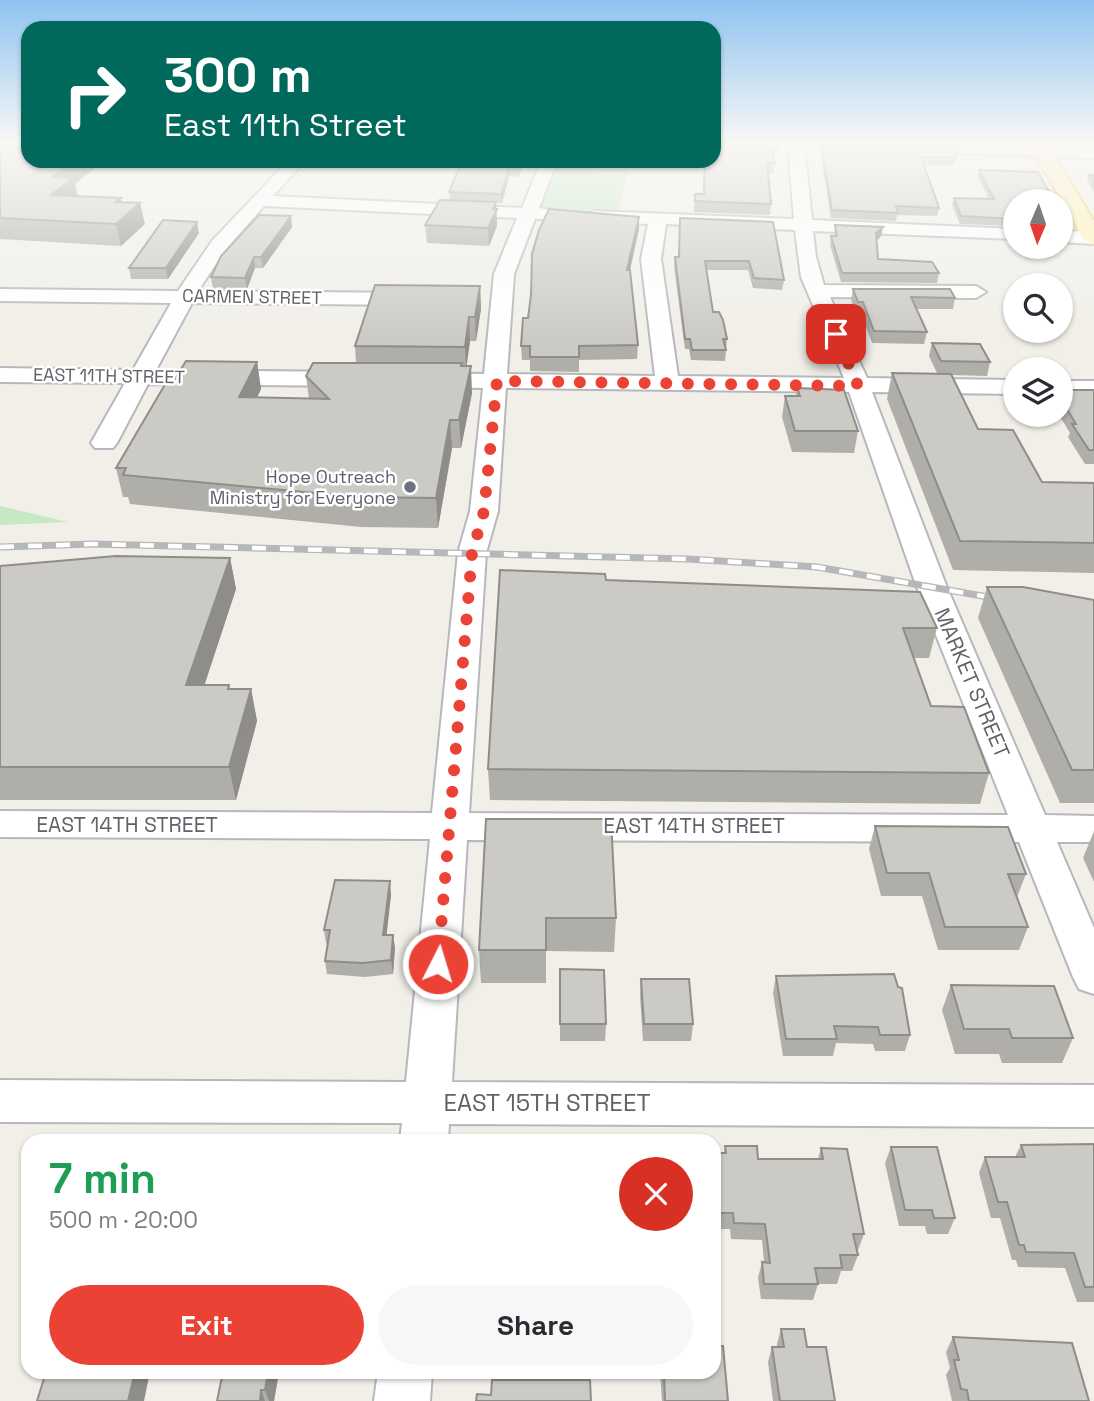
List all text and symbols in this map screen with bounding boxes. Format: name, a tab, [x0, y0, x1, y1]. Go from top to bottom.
text: 300 m	[164, 44, 312, 106]
icon: right	[49, 49, 140, 140]
text: East 11th Street	[164, 105, 407, 145]
north arrow	[1003, 189, 1073, 259]
map controls	[1003, 189, 1073, 427]
button: search	[1003, 273, 1073, 343]
street label: CARMEN STREET	[182, 284, 322, 309]
pin	[806, 304, 866, 364]
icon: arrive	[817, 315, 855, 353]
button: layers	[1003, 357, 1073, 427]
street label: EAST 11TH STREET	[33, 363, 186, 388]
place label: Hope Outreach Ministry for Everyone	[210, 465, 396, 509]
marker: Hope Outreach Ministry for Everyone	[402, 479, 418, 495]
street label: MARKET STREET	[929, 604, 1016, 762]
street label: EAST 14TH STREET	[36, 811, 218, 838]
street label: EAST 14TH STREET	[603, 812, 785, 839]
position arrow	[401, 927, 475, 1001]
street label: EAST 15TH STREET	[443, 1087, 651, 1118]
text: 7 min	[49, 1152, 156, 1205]
button: close	[619, 1157, 693, 1231]
text: 500 m · 20:00	[49, 1205, 198, 1235]
button: Exit	[49, 1285, 364, 1365]
button: Share	[378, 1285, 693, 1365]

